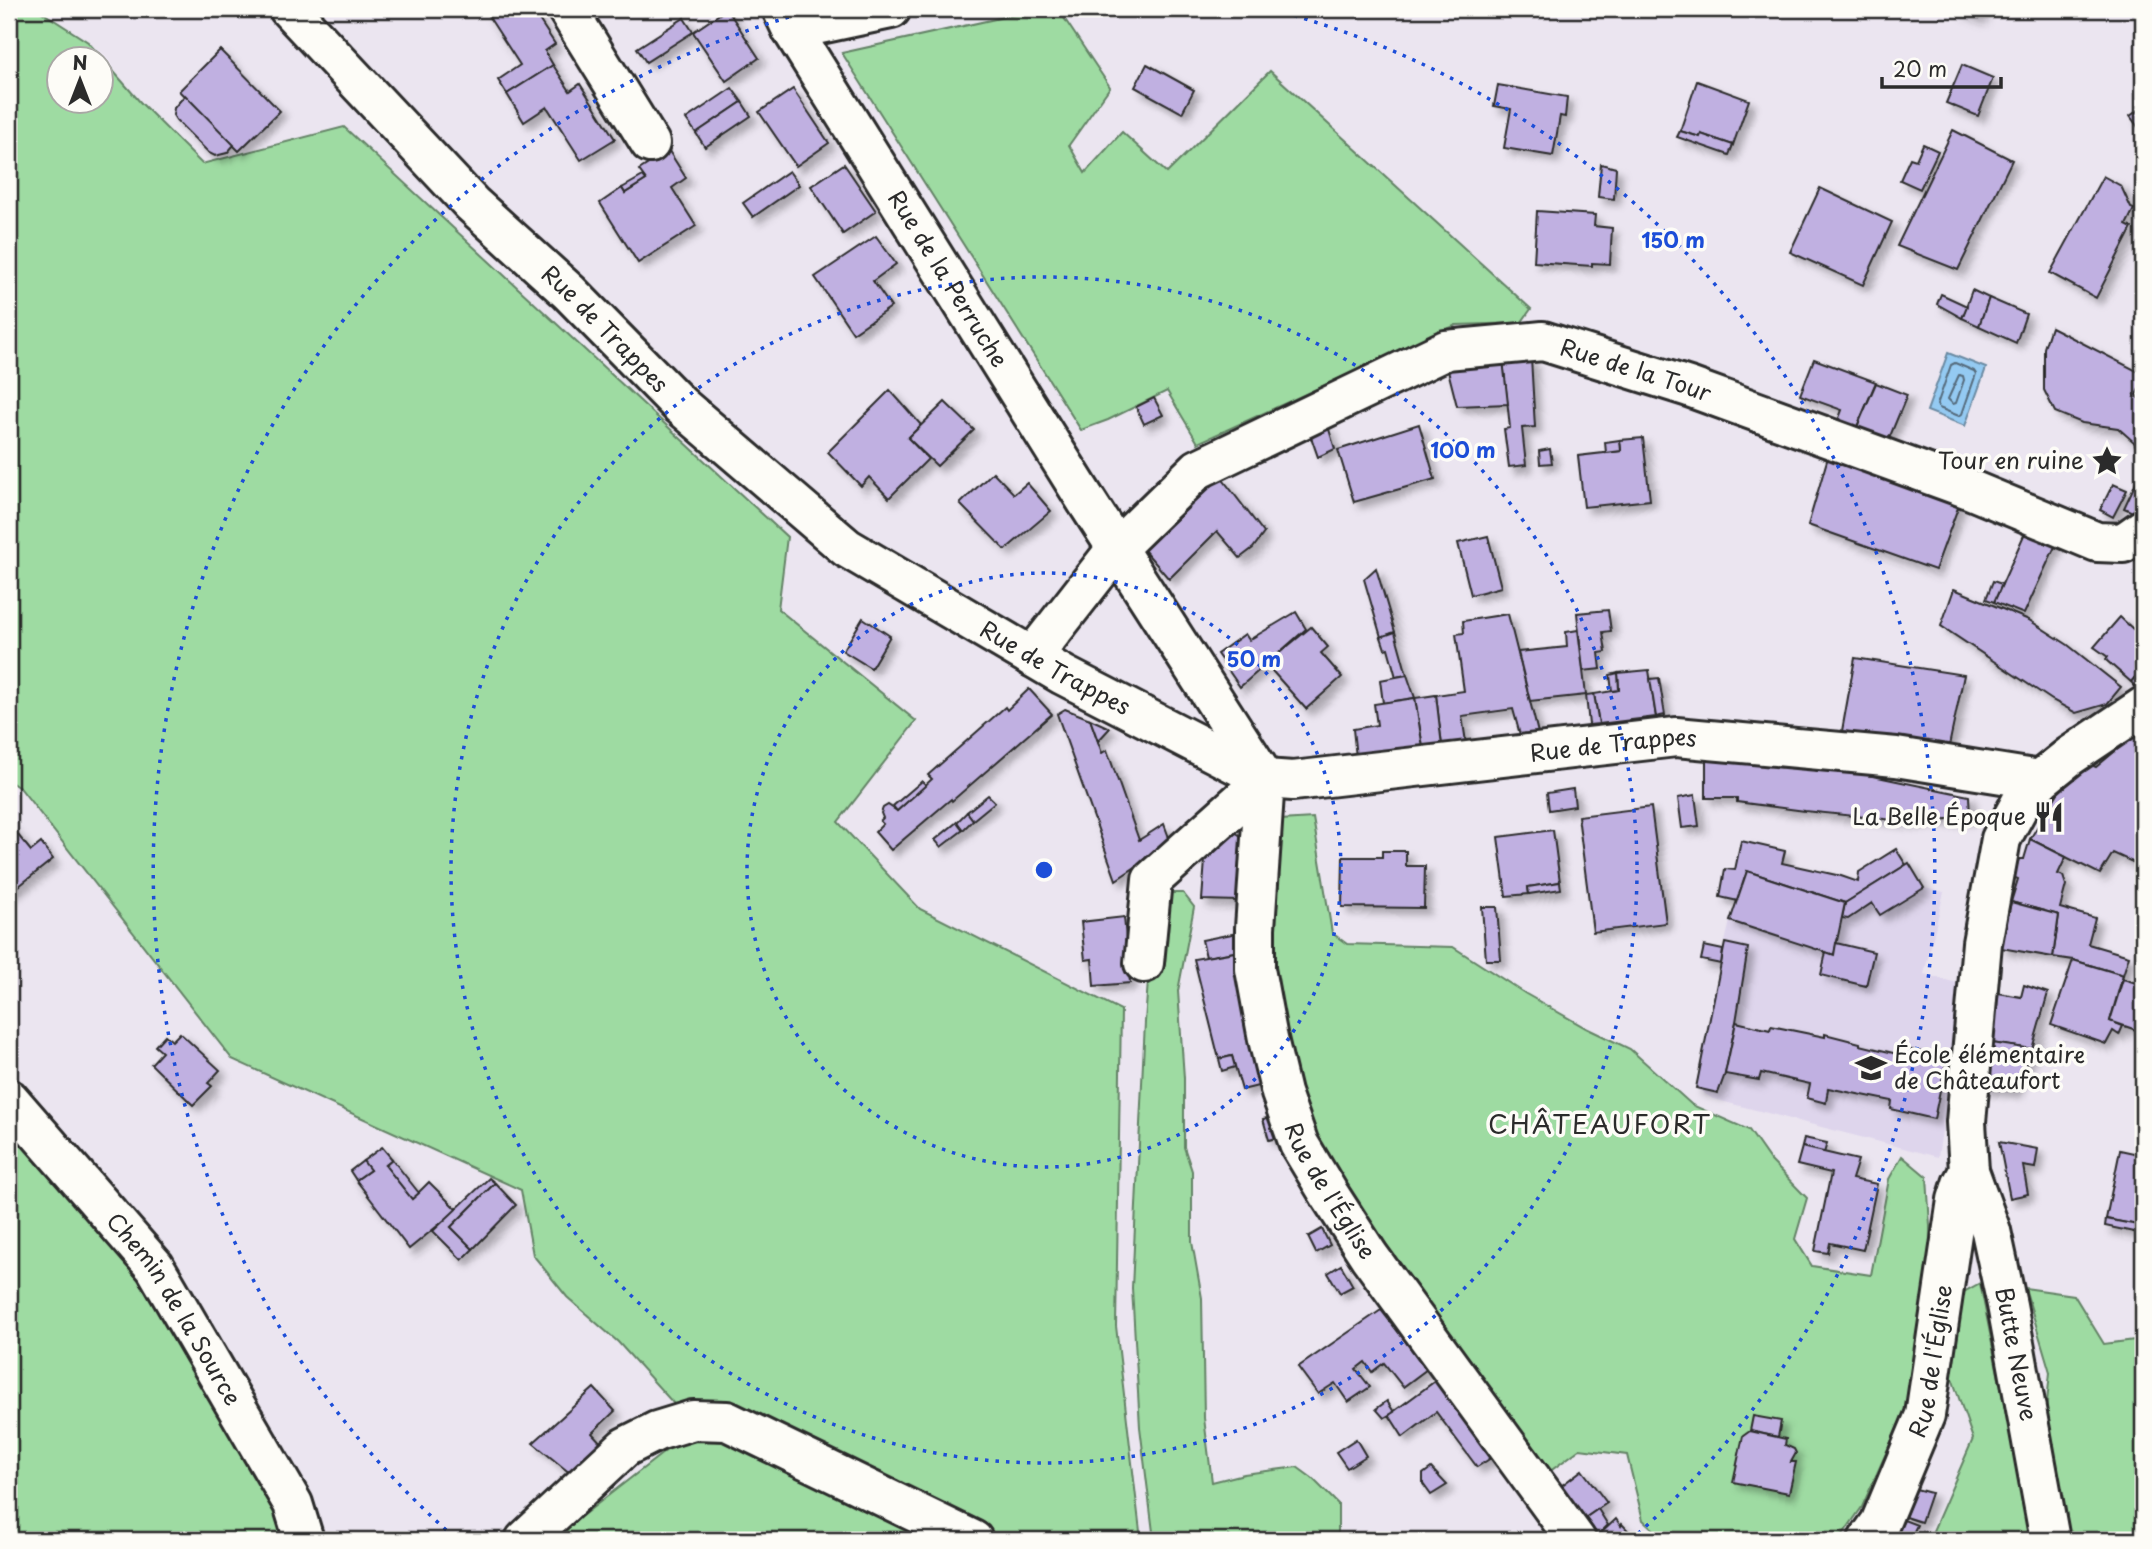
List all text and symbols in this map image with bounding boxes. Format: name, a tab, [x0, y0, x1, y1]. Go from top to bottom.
north arrow	[46, 46, 116, 116]
scale bar	[1882, 46, 2002, 90]
text: N	[72, 48, 88, 76]
text: 20 m	[1893, 52, 1947, 84]
street label: Rue de la Perruche	[880, 183, 1018, 374]
text: 150 m	[1641, 223, 1705, 255]
street label: Rue de Trappes	[534, 256, 677, 400]
street label: Rue de la Tour	[1556, 329, 1717, 410]
text: 100 m	[1430, 433, 1496, 465]
place label: Tour en ruine	[1938, 442, 2084, 477]
place icon: Tour en ruine	[2090, 444, 2124, 478]
street label: Rue de Trappes	[974, 611, 1137, 723]
text: 50 m	[1227, 642, 1281, 674]
street label: Rue de Trappes	[1528, 718, 1698, 770]
place label: La Belle Époque	[1852, 798, 2026, 833]
restaurant icon: La Belle Époque	[2032, 800, 2066, 834]
centre of rings	[1032, 858, 1056, 882]
place label: École élémentaire de Châteaufort	[1894, 1036, 2085, 1097]
school or university icon: École élémentaire de Châteaufort	[1854, 1051, 1888, 1085]
district label: CHÂTEAUFORT	[1488, 1104, 1712, 1143]
street label: Rue de l'Église	[1277, 1117, 1386, 1266]
street label: Chemin de la Source	[99, 1204, 251, 1411]
street label: Rue de l'Église	[1899, 1282, 1960, 1443]
street label: Butte Neuve	[1987, 1284, 2048, 1424]

